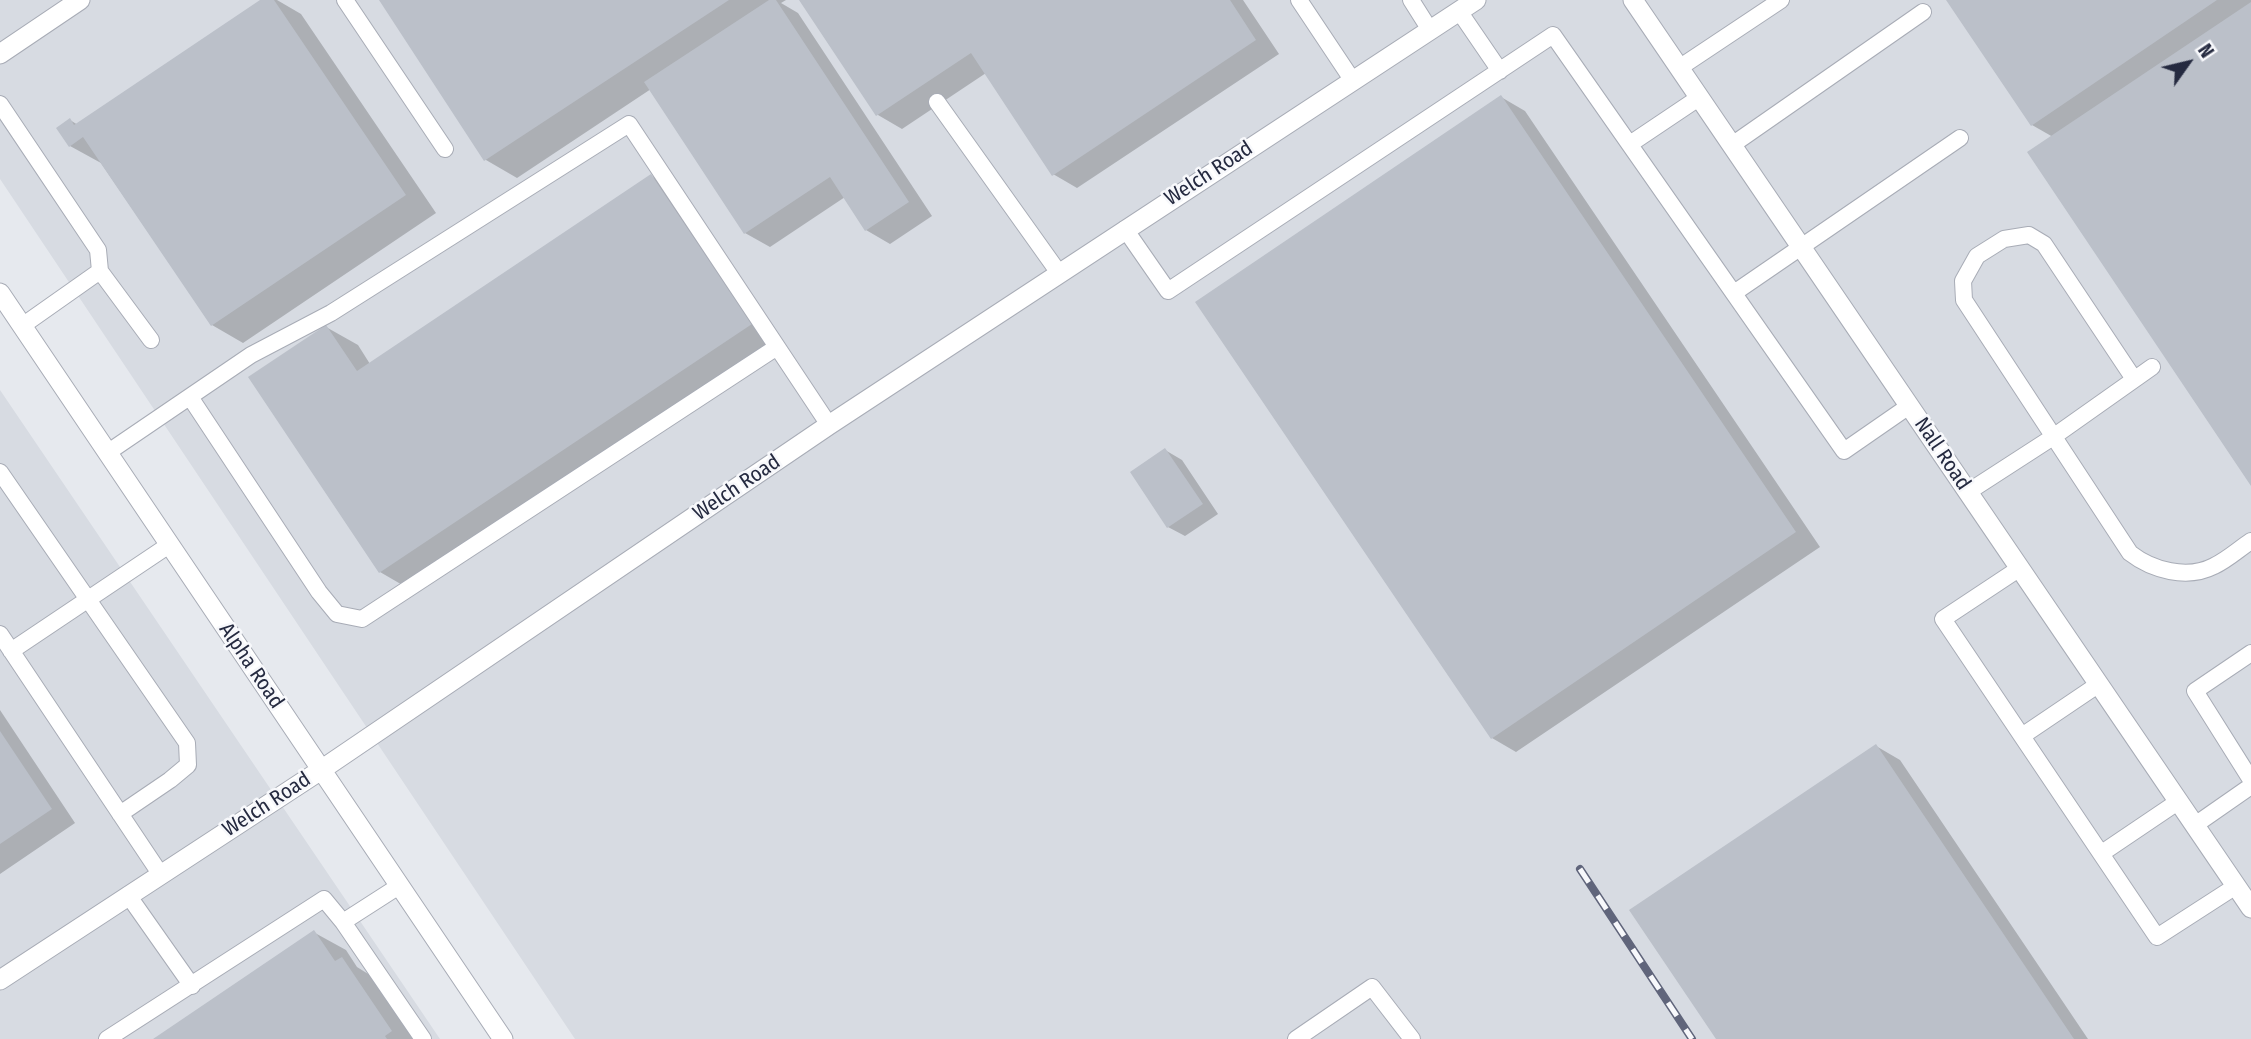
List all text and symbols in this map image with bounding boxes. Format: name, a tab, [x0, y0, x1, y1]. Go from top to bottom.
north arrow	[2153, 28, 2223, 98]
text: N	[2193, 40, 2219, 62]
street label: Welch Road	[1160, 136, 1258, 212]
street label: Nall Road	[1909, 413, 1975, 495]
street label: Welch Road	[689, 450, 785, 526]
street label: Alpha Road	[213, 619, 289, 713]
street label: Welch Road	[218, 767, 316, 843]

